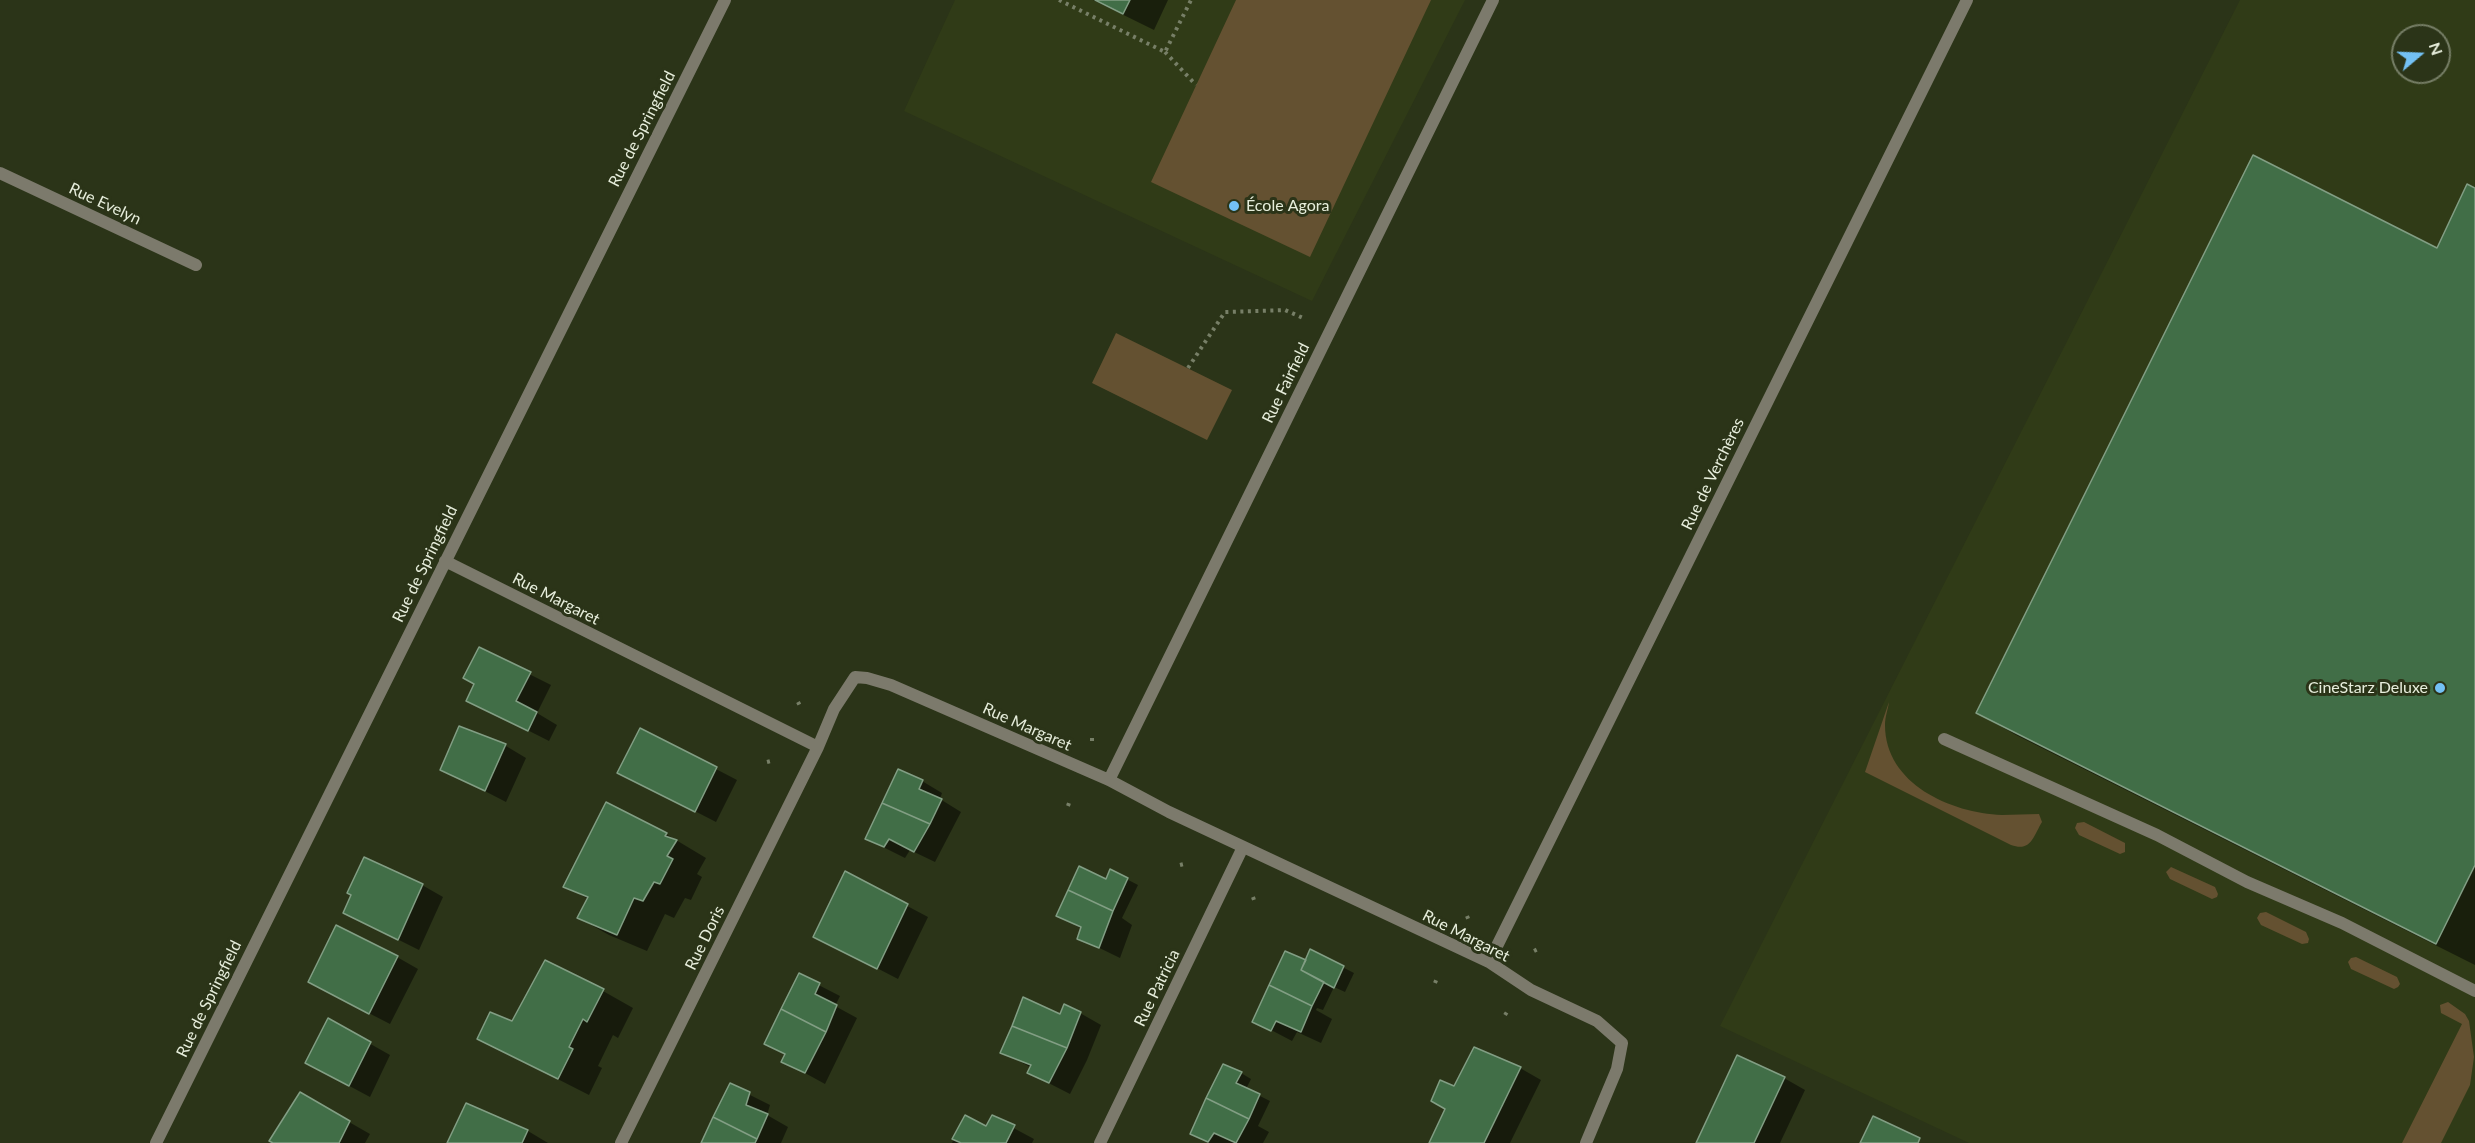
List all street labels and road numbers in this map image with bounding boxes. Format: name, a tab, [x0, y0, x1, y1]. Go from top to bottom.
street label: Rue de Springfield	[605, 68, 679, 190]
street label: Rue Evelyn	[66, 179, 144, 229]
street label: Rue Fairfield	[1258, 340, 1314, 426]
street label: Rue de Verchères	[1678, 415, 1748, 533]
street label: Rue de Springfield	[388, 503, 462, 625]
street label: Rue Margaret	[509, 569, 603, 629]
street label: Rue Margaret	[980, 699, 1074, 755]
street label: Rue Doris	[681, 903, 729, 973]
street label: Rue Margaret	[1419, 906, 1513, 966]
street label: Rue de Springfield	[172, 938, 246, 1060]
street label: Rue Patricia	[1130, 946, 1184, 1030]

